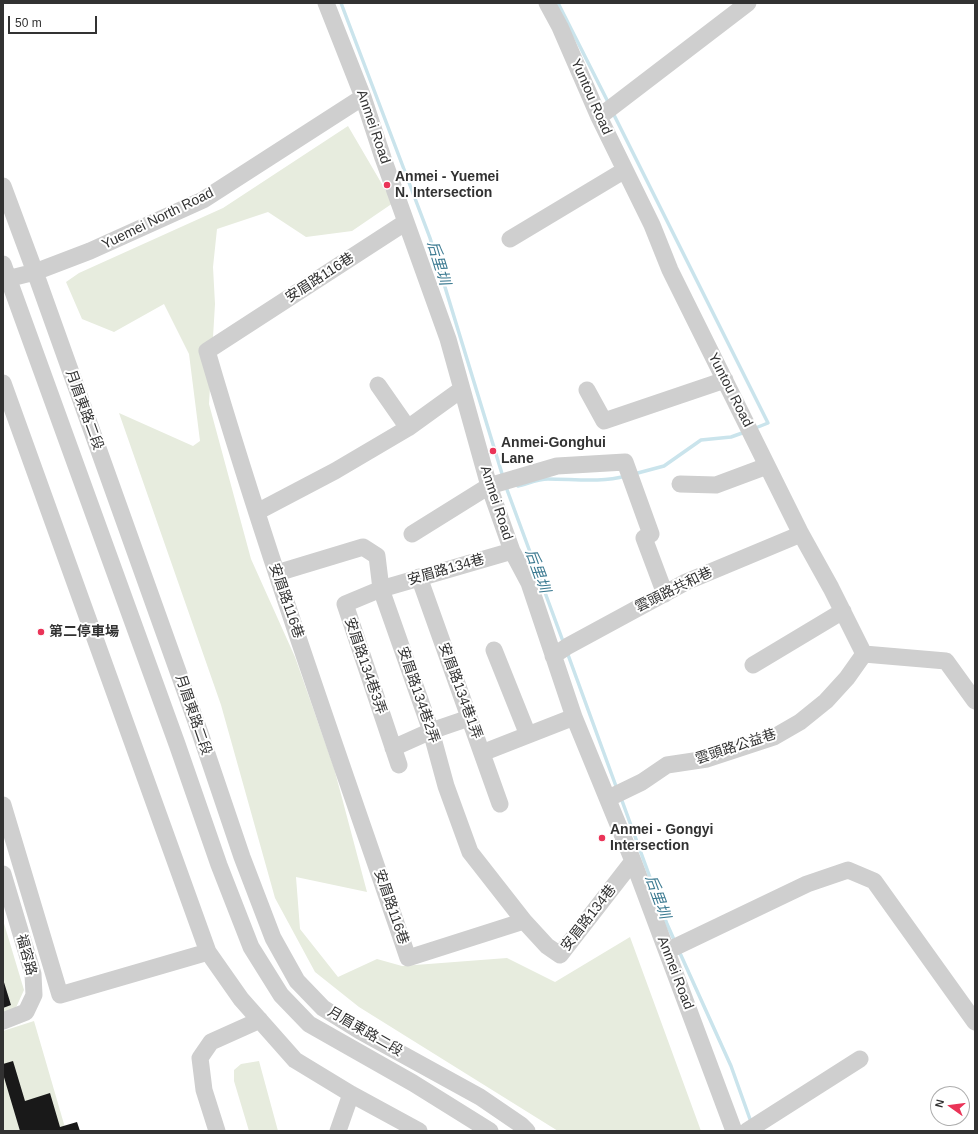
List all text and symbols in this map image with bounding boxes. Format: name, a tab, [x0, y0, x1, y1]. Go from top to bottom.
scale bar	[10, 8, 99, 34]
text: 50 m	[15, 16, 42, 30]
street label: Yuntou Road	[567, 57, 615, 137]
street label: Anmei Road	[353, 88, 393, 166]
place label: Anmei - Yuemei N. Intersection	[395, 169, 499, 202]
marker: Anmei - Yuemei N. Intersection	[382, 180, 392, 190]
street label: Yuemei North Road	[99, 185, 217, 253]
water label: 后里圳	[423, 239, 453, 287]
street label: 安眉路116巷	[283, 250, 357, 306]
street label: Yuntou Road	[704, 350, 756, 430]
street label: 月眉東路二段	[62, 368, 106, 452]
place label: Anmei-Gonghui Lane	[501, 435, 606, 468]
marker: Anmei-Gonghui Lane	[488, 446, 498, 456]
street label: Anmei Road	[476, 464, 516, 542]
water label: 后里圳	[521, 547, 553, 595]
street label: 安眉路134巷	[406, 551, 486, 589]
street label: 安眉路116巷	[265, 561, 307, 641]
street label: 雲頭路共和巷	[633, 564, 715, 616]
street label: 安眉路134巷3弄	[341, 615, 389, 717]
place label: 第二停車場	[49, 624, 119, 640]
marker: 第二停車場	[36, 627, 46, 637]
street label: 安眉路134巷1弄	[435, 641, 485, 741]
street label: 安眉路134巷2弄	[394, 644, 442, 746]
street label: 月眉東路二段	[171, 673, 215, 757]
street label: 雲頭路公益巷	[693, 726, 779, 768]
place label: Anmei - Gongyi Intersection	[610, 822, 713, 854]
marker: Anmei - Gongyi Intersection	[597, 833, 607, 843]
street label: 安眉路116巷	[370, 867, 412, 947]
water label: 后里圳	[641, 873, 673, 921]
street label: 安眉路134巷	[558, 882, 620, 954]
street label: 福容路	[12, 933, 40, 977]
street label: Anmei Road	[653, 934, 697, 1012]
street label: 月眉東路二段	[324, 1004, 406, 1060]
north arrow	[930, 1086, 970, 1126]
text: N	[933, 1098, 946, 1109]

